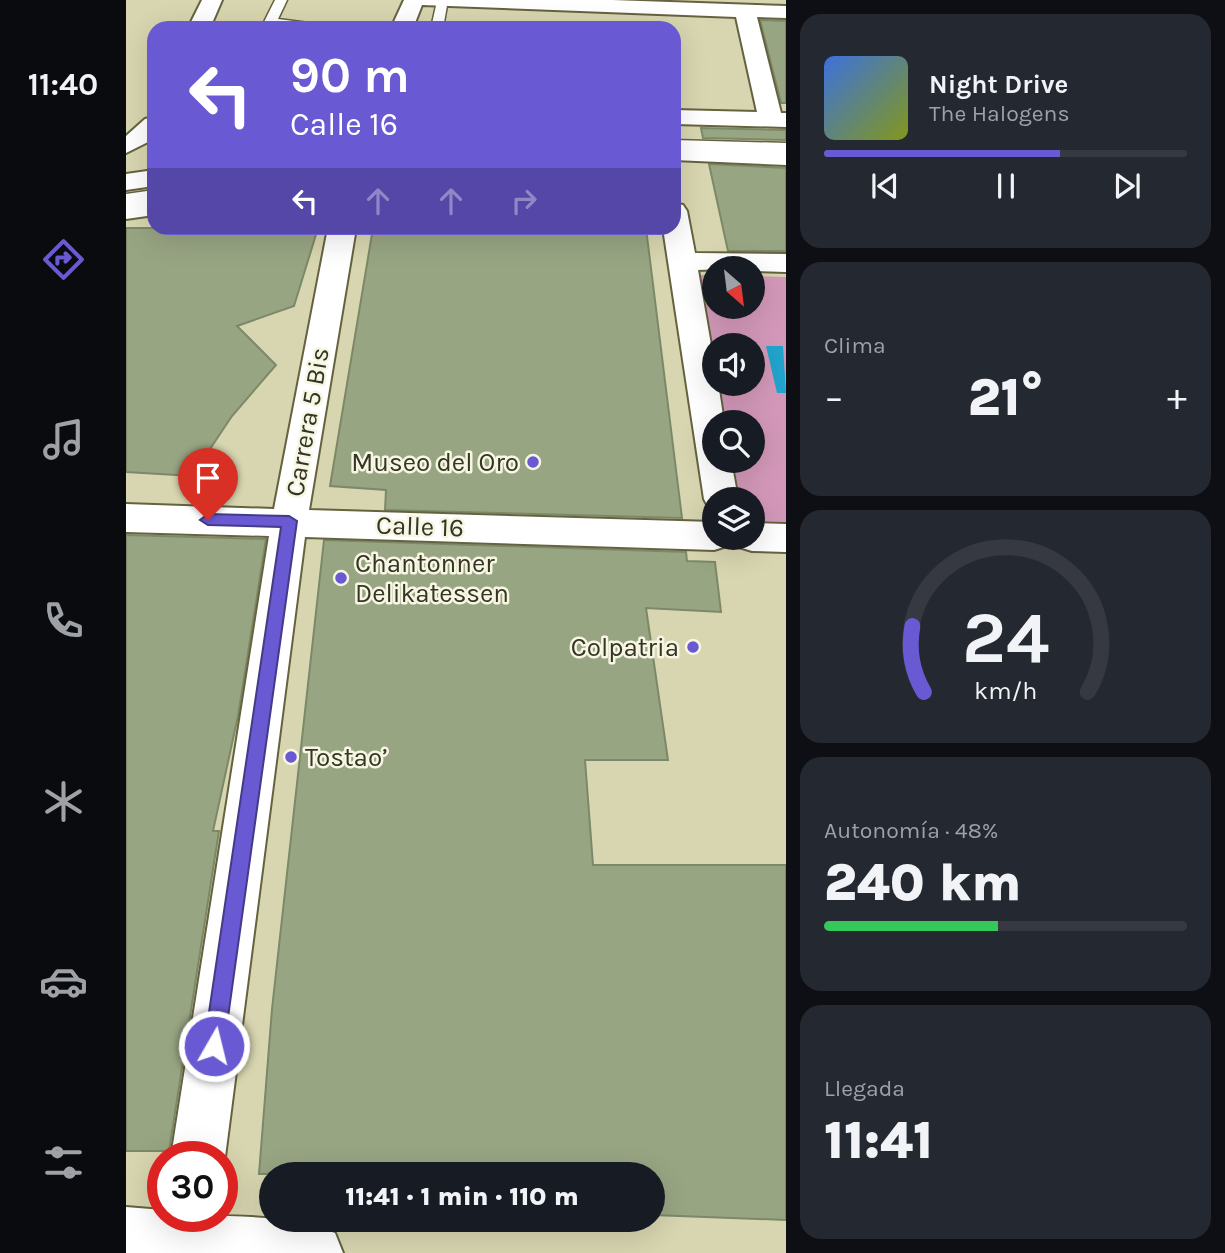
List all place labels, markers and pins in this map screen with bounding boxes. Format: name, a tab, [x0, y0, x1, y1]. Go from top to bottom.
place label: Museo del Oro	[351, 447, 519, 478]
pin	[178, 448, 238, 520]
marker: Museo del Oro	[525, 454, 541, 470]
place label: Chantonner Delikatessen	[355, 548, 509, 609]
marker: Chantonner Delikatessen	[333, 570, 349, 586]
place label: Colpatria	[571, 632, 679, 663]
marker: Colpatria	[685, 639, 701, 655]
place label: Tostao’	[305, 742, 388, 773]
marker: Tostao’	[283, 749, 299, 765]

